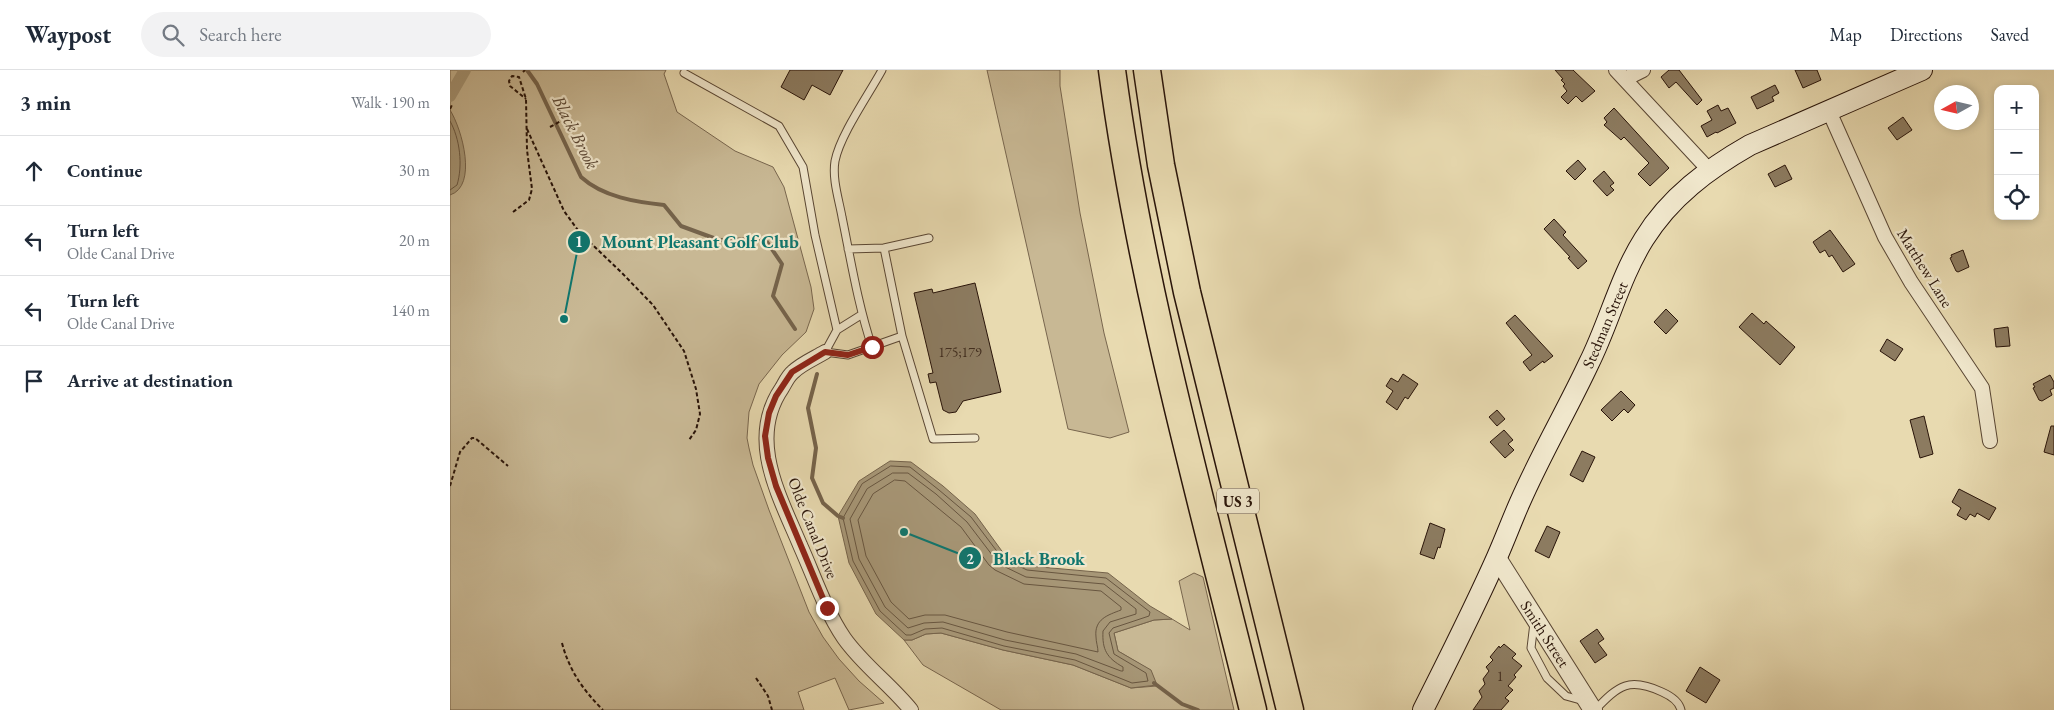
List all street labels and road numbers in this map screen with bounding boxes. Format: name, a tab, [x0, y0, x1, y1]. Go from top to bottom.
street label: Matthew Lane	[1892, 224, 1958, 312]
street label: Stedman Street	[1577, 278, 1633, 372]
street label: Olde Canal Drive	[783, 474, 843, 582]
road number: US 3	[1217, 488, 1259, 514]
street label: Smith Street	[1516, 597, 1574, 671]

